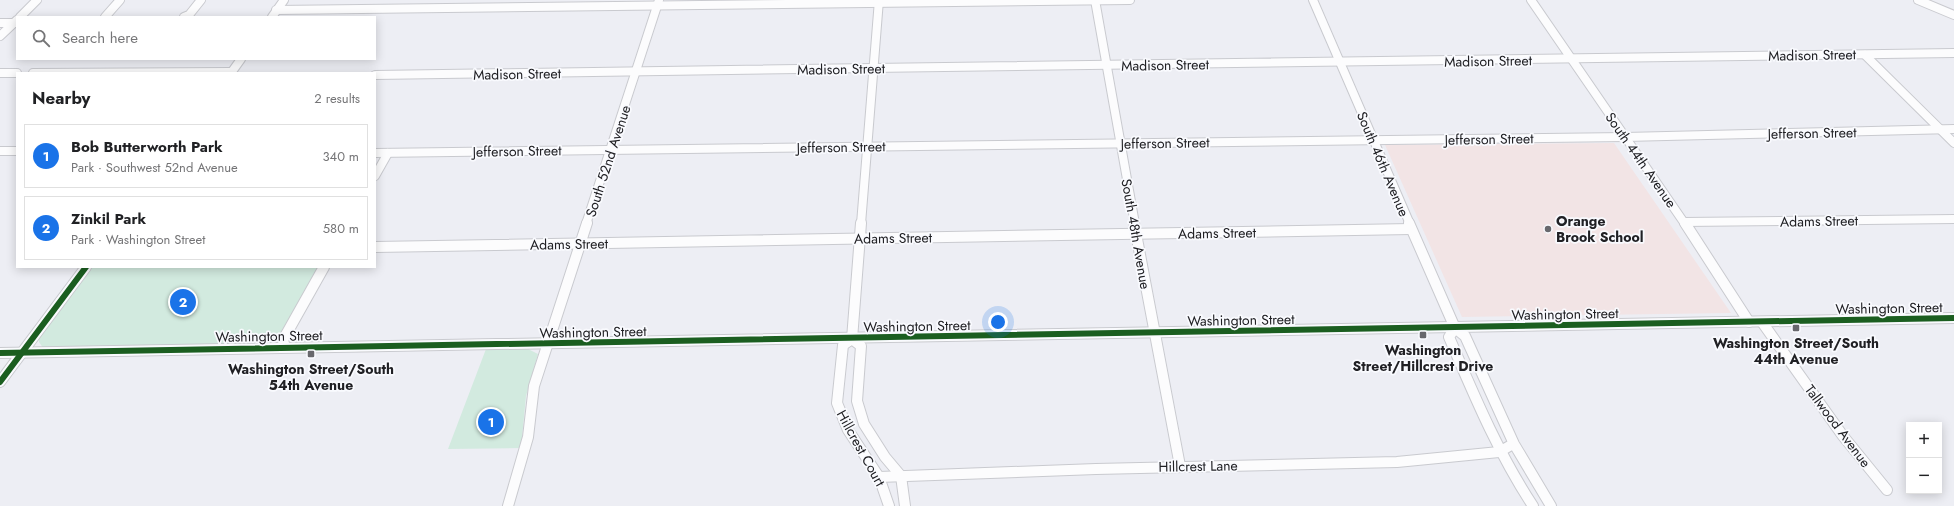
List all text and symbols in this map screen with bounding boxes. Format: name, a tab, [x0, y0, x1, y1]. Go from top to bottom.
search box	[16, 16, 376, 60]
icon: search	[30, 27, 52, 49]
text: Search here	[62, 27, 138, 49]
street label: Madison Street	[1768, 44, 1857, 66]
street label: Madison Street	[1444, 50, 1533, 72]
street label: Madison Street	[1121, 54, 1210, 76]
street label: Madison Street	[797, 58, 886, 80]
street label: Madison Street	[473, 63, 562, 85]
text: Nearby	[32, 86, 90, 110]
text: 2 results	[314, 89, 360, 108]
street label: South 52nd Avenue	[580, 102, 636, 220]
street label: South 46th Avenue	[1352, 108, 1414, 220]
street label: South 44th Avenue	[1601, 108, 1681, 212]
street label: Jefferson Street	[1765, 122, 1857, 144]
street label: Jefferson Street	[1442, 128, 1534, 150]
street label: Jefferson Street	[1118, 132, 1210, 154]
text: Bob Butterworth Park	[71, 136, 223, 158]
street label: Jefferson Street	[794, 136, 886, 158]
street label: Jefferson Street	[470, 140, 562, 162]
text: 1	[43, 147, 49, 166]
text: 340 m	[322, 147, 359, 166]
text: Park · Southwest 52nd Avenue	[71, 158, 238, 177]
street label: South 48th Avenue	[1116, 177, 1156, 291]
text: Zinkil Park	[71, 208, 146, 230]
street label: Adams Street	[1780, 210, 1859, 232]
place label: Orange Brook School	[1556, 211, 1644, 247]
text: 2	[42, 219, 50, 238]
text: 580 m	[323, 219, 359, 238]
street label: Adams Street	[1178, 222, 1257, 244]
marker: Orange Brook School	[1543, 224, 1553, 234]
street label: Adams Street	[854, 227, 933, 249]
text: Park · Washington Street	[71, 230, 205, 249]
street label: Adams Street	[530, 233, 609, 255]
pin: 2	[170, 287, 196, 317]
street label: Washington Street	[1835, 297, 1943, 319]
street label: Washington Street	[1511, 303, 1619, 325]
street label: Washington Street	[1187, 309, 1295, 331]
your location	[988, 312, 1008, 332]
street label: Washington Street	[863, 315, 971, 337]
street label: Washington Street	[539, 321, 647, 343]
marker: Washington Street/South 44th Avenue	[1791, 323, 1801, 333]
street label: Washington Street	[215, 325, 323, 347]
marker: Washington Street/Hillcrest Drive	[1418, 330, 1428, 340]
place label: Washington Street/South 44th Avenue	[1713, 333, 1879, 369]
place label: Washington Street/Hillcrest Drive	[1353, 340, 1493, 376]
marker: Washington Street/South 54th Avenue	[306, 349, 316, 359]
place label: Washington Street/South 54th Avenue	[228, 359, 394, 395]
street label: Tallwood Avenue	[1800, 381, 1876, 471]
street label: Hillcrest Court	[832, 406, 891, 490]
pin: 1	[478, 407, 504, 437]
map controls	[1906, 422, 1942, 494]
button: +	[1906, 422, 1942, 458]
street label: Hillcrest Lane	[1158, 455, 1238, 477]
button: −	[1906, 458, 1942, 494]

